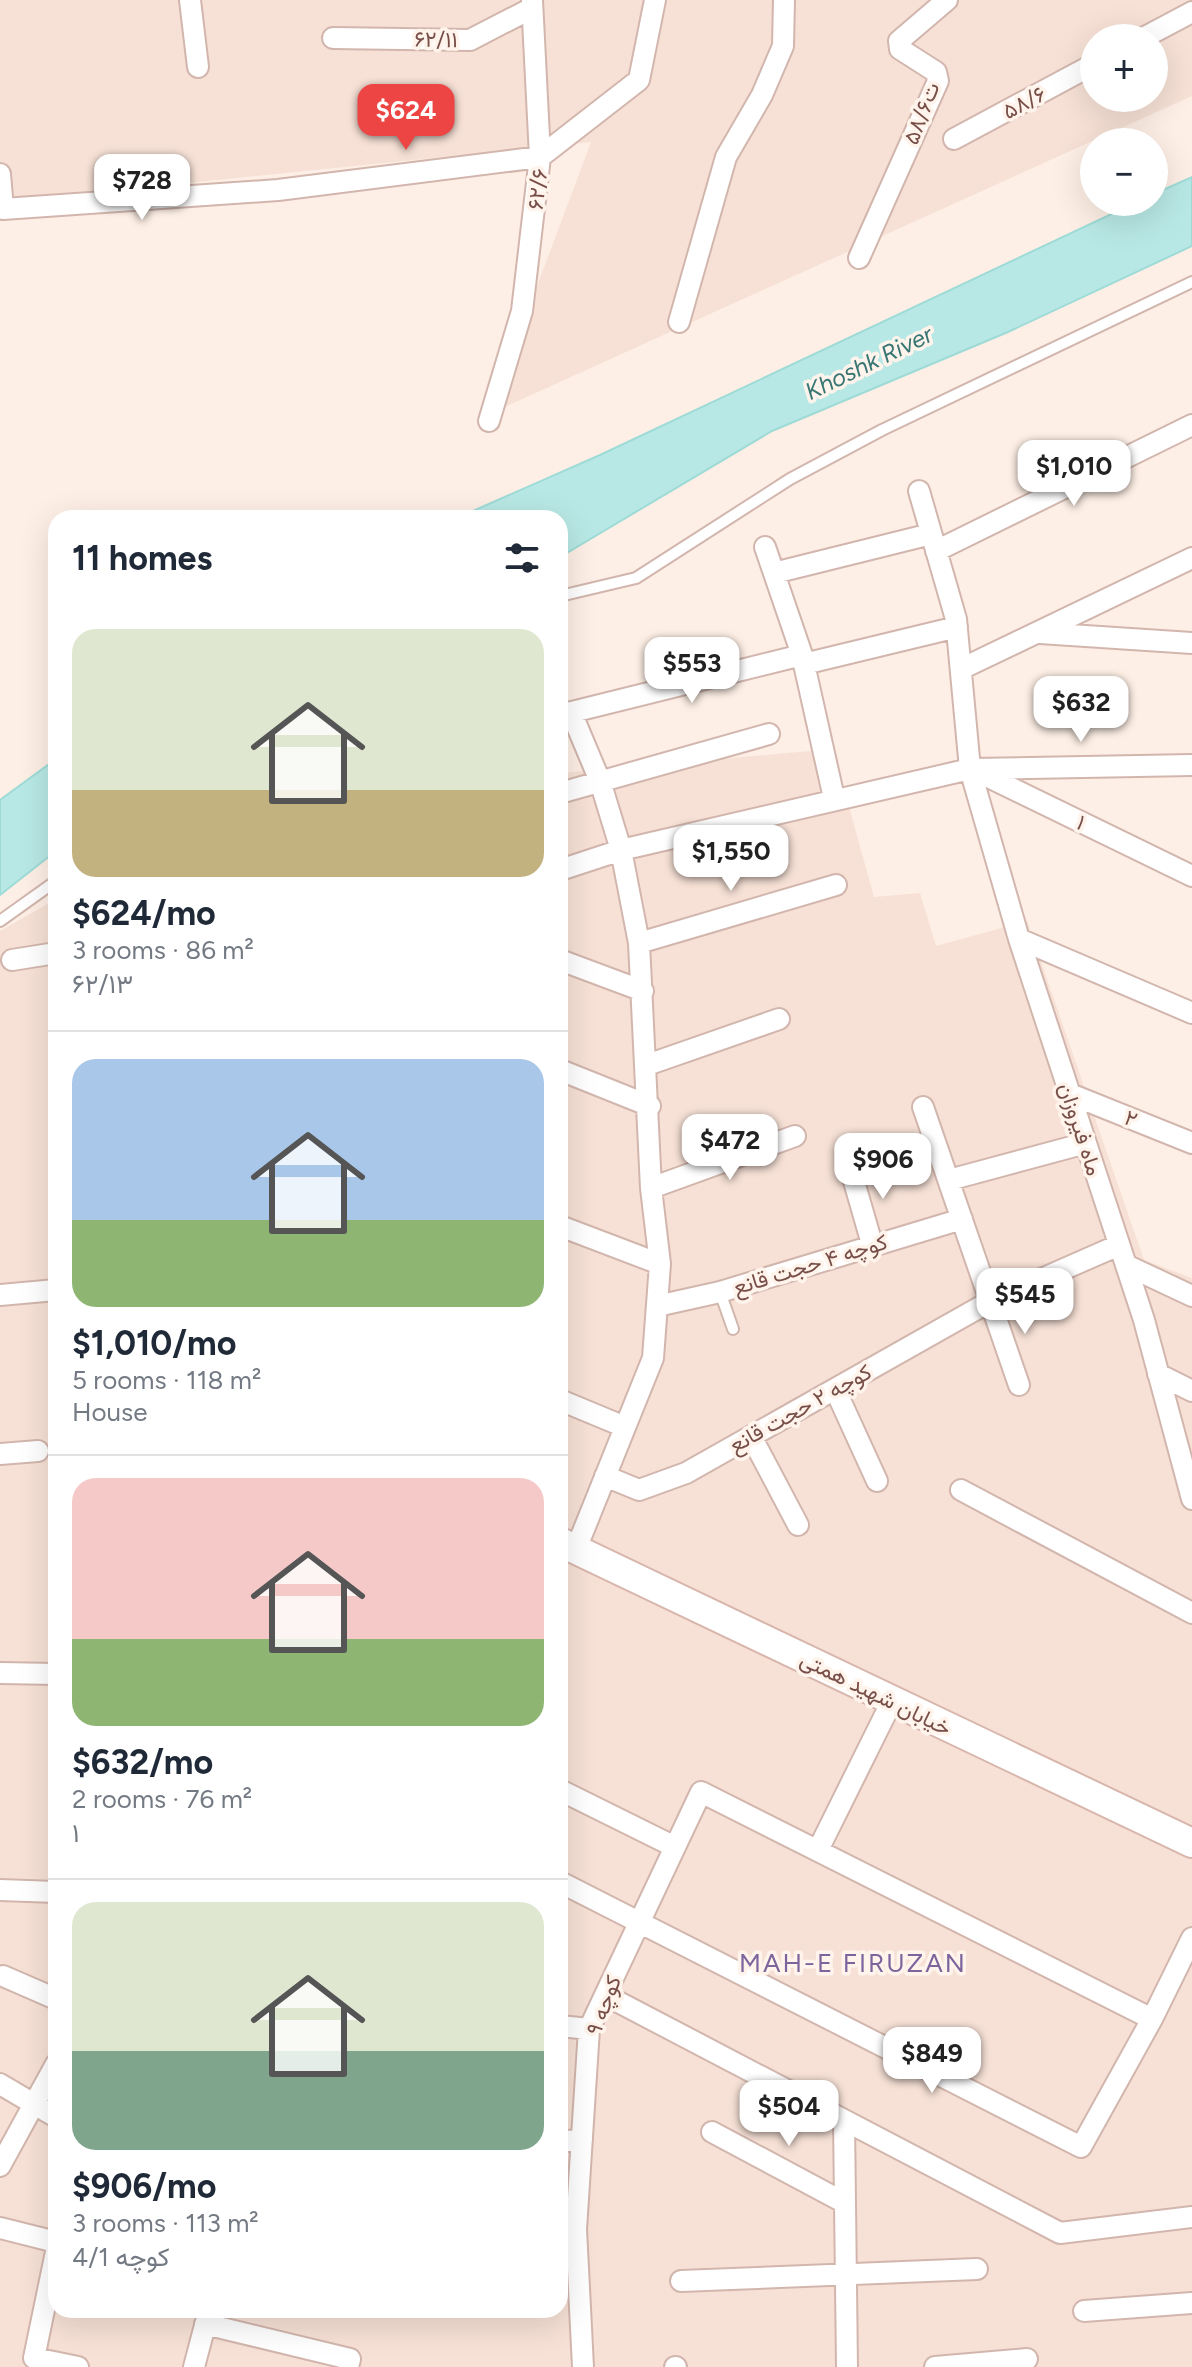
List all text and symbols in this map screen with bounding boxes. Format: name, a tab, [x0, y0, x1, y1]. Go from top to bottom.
map controls	[1080, 24, 1168, 216]
button: +	[1080, 24, 1168, 112]
street label: ۶۲/۱۱	[414, 26, 458, 53]
street label: ۵۸/۶ت	[897, 78, 946, 148]
street label: ۵۸/۶	[998, 80, 1051, 125]
pin: $624	[359, 84, 453, 152]
text: $624	[376, 94, 437, 126]
button: −	[1080, 128, 1168, 216]
pin: $728	[95, 154, 189, 222]
text: $728	[112, 164, 172, 196]
street label: ۶۲/۶	[522, 167, 553, 211]
water label: Khoshk River	[800, 319, 938, 406]
pin: $1,010	[1009, 440, 1139, 508]
text: $1,010	[1036, 450, 1112, 482]
icon: filters	[500, 536, 544, 580]
text: 11 homes	[72, 538, 212, 579]
pin: $553	[645, 637, 739, 705]
text: $553	[662, 647, 722, 679]
pin: $632	[1034, 676, 1128, 744]
icon: home	[236, 681, 380, 825]
text: $632	[1052, 686, 1111, 718]
street label: ۱	[1072, 809, 1090, 836]
pin: $1,550	[666, 825, 796, 893]
text: $1,550	[691, 835, 771, 867]
text: $624/mo	[72, 893, 216, 934]
text: 3 rooms · 86 m²	[72, 934, 254, 966]
text: ۶۲/۱۳	[72, 968, 133, 1000]
street label: ماه فیروزان	[1053, 1079, 1108, 1179]
street label: ۲	[1120, 1104, 1141, 1133]
icon: home	[236, 1111, 380, 1255]
pin: $472	[683, 1114, 777, 1182]
text: $472	[700, 1124, 760, 1156]
pin: $906	[836, 1133, 930, 1201]
text: $906	[852, 1143, 914, 1175]
street label: کوچه ۴ حجت قانع	[730, 1228, 891, 1302]
pin: $545	[978, 1268, 1072, 1336]
text: $545	[994, 1278, 1056, 1310]
text: $1,010/mo	[72, 1323, 236, 1364]
street label: کوچه ۲ حجت قانع	[724, 1358, 877, 1460]
text: 5 rooms · 118 m²	[72, 1364, 261, 1396]
text: House	[72, 1396, 147, 1428]
icon: home	[236, 1530, 380, 1674]
street label: خیابان شهید همتی	[796, 1645, 956, 1742]
text: $632/mo	[72, 1742, 213, 1783]
text: 2 rooms · 76 m²	[72, 1783, 252, 1815]
text: ۱	[72, 1817, 80, 1849]
district label: MAH-E FIRUZAN	[739, 1947, 967, 1979]
icon: home	[236, 1954, 380, 2098]
street label: کوچه ۹	[580, 1971, 628, 2039]
pin: $849	[885, 2027, 979, 2095]
text: $849	[901, 2037, 963, 2069]
pin: $504	[742, 2080, 836, 2148]
text: $504	[758, 2090, 820, 2122]
text: $906/mo	[72, 2166, 216, 2207]
text: 3 rooms · 113 m²	[72, 2207, 259, 2239]
text: کوچه 4/1	[72, 2241, 169, 2273]

